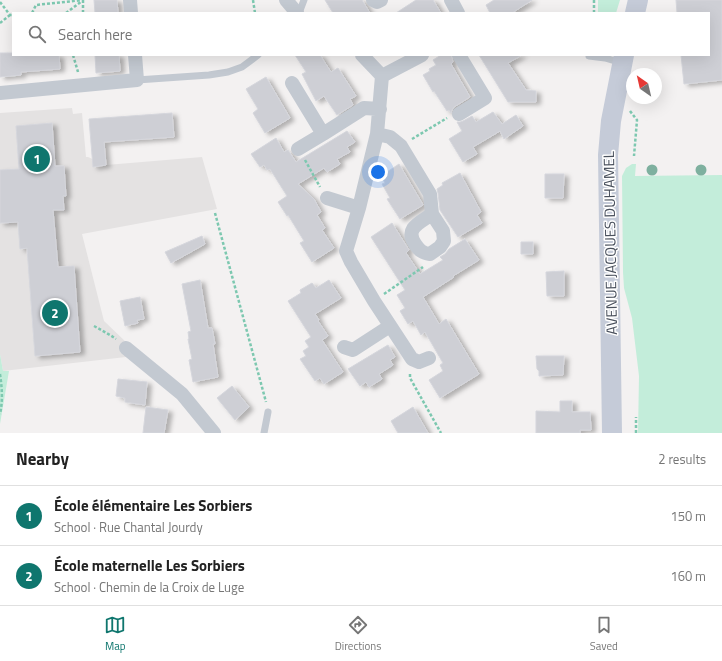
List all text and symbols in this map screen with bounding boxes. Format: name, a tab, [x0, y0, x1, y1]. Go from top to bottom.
search box	[12, 12, 710, 56]
icon: search	[26, 23, 48, 45]
text: Search here	[58, 23, 132, 46]
north arrow	[626, 68, 662, 104]
pin: 1	[24, 144, 50, 174]
street label: AVENUE JACQUES DUHAMEL	[597, 151, 623, 335]
your location	[368, 162, 388, 182]
pin: 2	[42, 298, 68, 328]
text: Nearby	[16, 446, 69, 472]
text: 2 results	[658, 449, 706, 469]
text: École élémentaire Les Sorbiers	[54, 494, 252, 517]
text: 1	[25, 506, 33, 526]
text: 150 m	[670, 506, 706, 526]
text: School · Rue Chantal Jourdy	[54, 517, 203, 537]
text: École maternelle Les Sorbiers	[54, 554, 245, 577]
text: 2	[25, 566, 33, 586]
text: 160 m	[670, 566, 706, 586]
text: School · Chemin de la Croix de Luge	[54, 577, 244, 597]
tab: Map	[104, 614, 126, 654]
tab: Directions	[335, 614, 381, 654]
tab: Saved	[590, 614, 618, 654]

